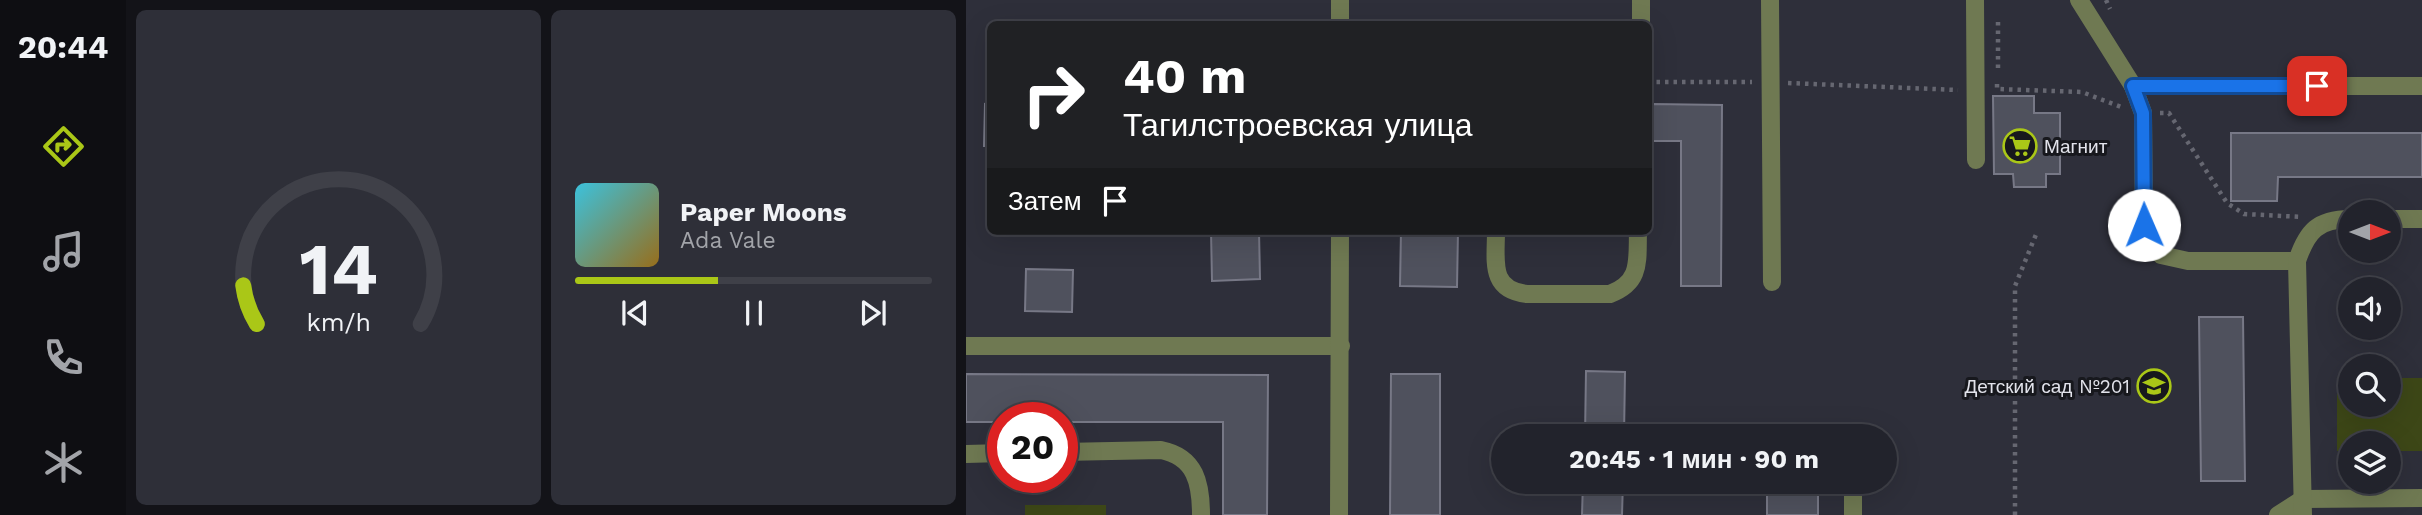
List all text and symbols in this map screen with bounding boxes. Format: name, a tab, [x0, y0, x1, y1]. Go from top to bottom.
text: 20:44	[18, 28, 108, 66]
text: 40 m	[1123, 47, 1246, 105]
icon: right	[1008, 49, 1099, 140]
pin	[2287, 56, 2347, 116]
icon: arrive	[2298, 67, 2336, 105]
text: Тагилстроевская улица	[1123, 106, 1473, 144]
icon: directions	[39, 122, 88, 171]
supermarket icon: Магнит	[2001, 127, 2039, 165]
place label: Магнит	[2044, 135, 2108, 158]
icon: arrive	[1096, 182, 1134, 220]
text: Затем	[1008, 186, 1082, 216]
position arrow	[2107, 188, 2181, 262]
text: Paper Moons	[680, 197, 847, 227]
north arrow	[2338, 200, 2401, 262]
map controls	[2338, 200, 2401, 494]
text: 14	[299, 226, 378, 312]
icon: music	[39, 227, 88, 276]
text: Ada Vale	[680, 227, 776, 254]
button: sound	[2338, 277, 2401, 340]
icon: previous	[616, 294, 654, 332]
icon: pause	[735, 294, 773, 332]
icon: next	[854, 294, 892, 332]
text: km/h	[306, 307, 371, 336]
icon: phone	[39, 333, 88, 382]
button: search	[2338, 354, 2401, 417]
school or university icon: Детский сад №201	[2135, 367, 2173, 405]
place label: Детский сад №201	[1964, 375, 2130, 398]
speed limit sign: 20	[987, 402, 1078, 493]
button: layers	[2338, 431, 2401, 494]
icon: climate	[39, 438, 88, 487]
text: 20:45 · 1 мин · 90 m	[1569, 444, 1819, 474]

